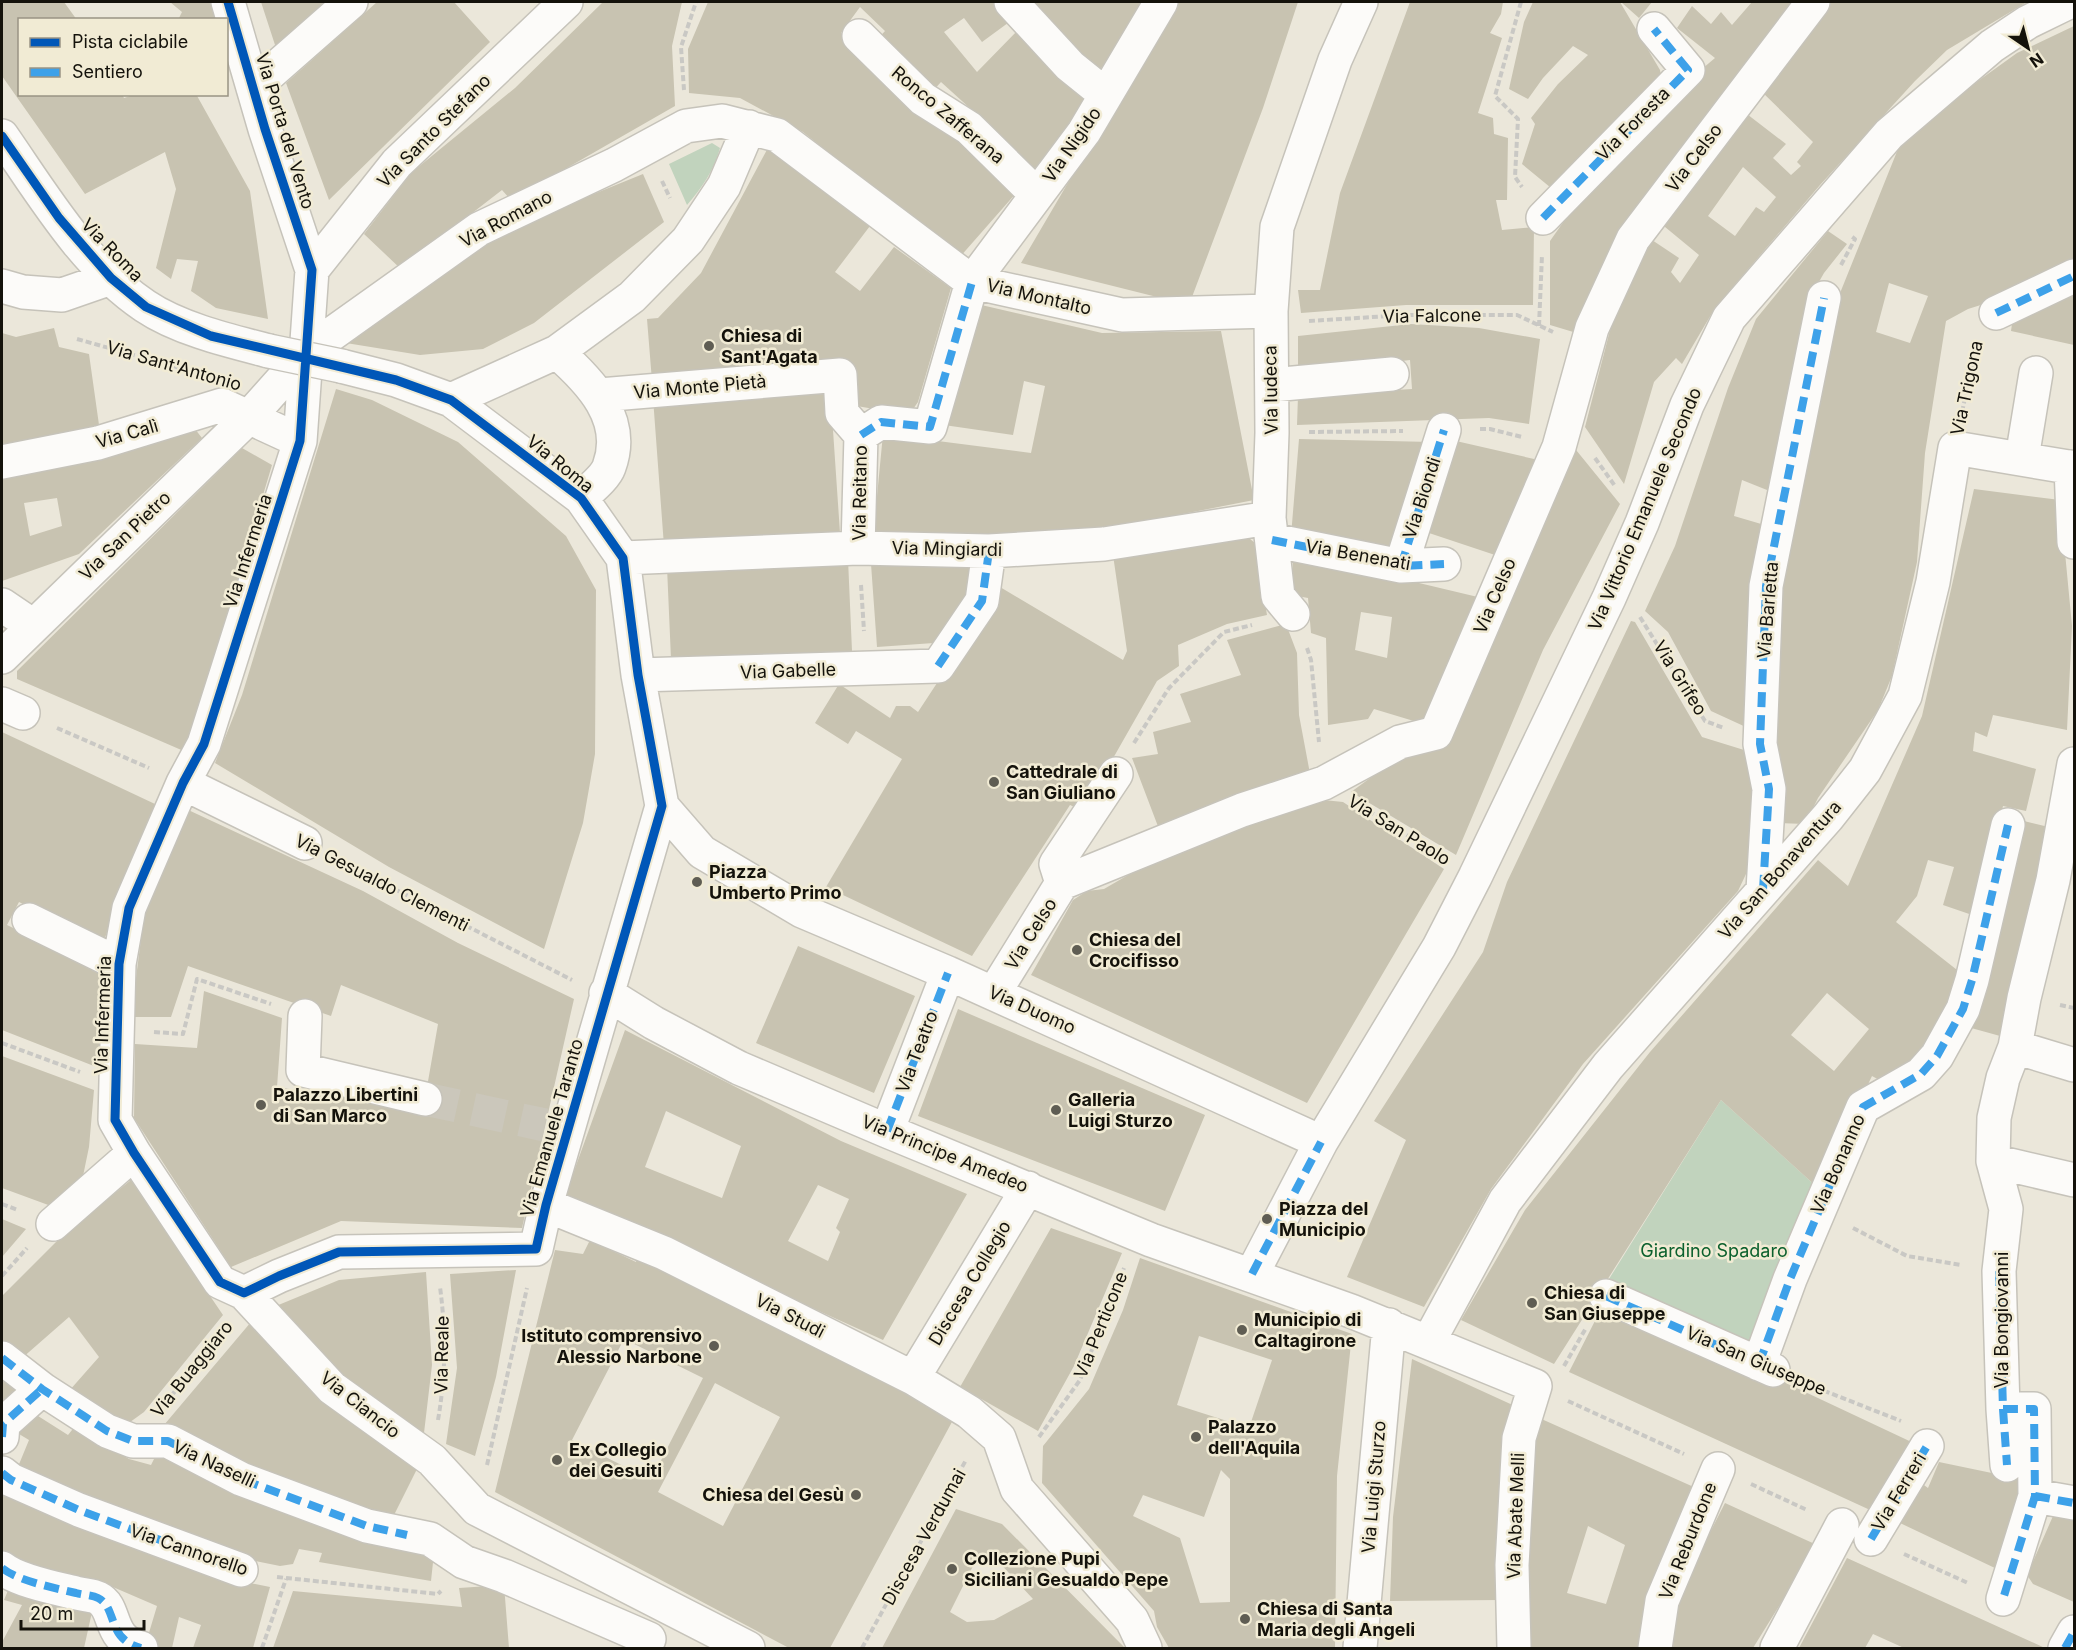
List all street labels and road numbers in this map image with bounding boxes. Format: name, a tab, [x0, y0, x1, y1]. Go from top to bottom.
street label: Via Porta del Vento	[252, 50, 319, 212]
street label: Ronco Zafferana	[888, 61, 1009, 168]
street label: Via Santo Stefano	[373, 70, 495, 192]
street label: Via Foresta	[1592, 83, 1674, 165]
street label: Via Nigido	[1038, 103, 1105, 186]
street label: Via Celso	[1661, 119, 1726, 196]
street label: Via Romano	[456, 185, 555, 252]
street label: Via Roma	[77, 214, 148, 286]
street label: Via Montalto	[985, 274, 1094, 319]
street label: Via Falcone	[1382, 304, 1482, 327]
street label: Via Sant'Antonio	[104, 336, 244, 395]
street label: Via Trigona	[1946, 338, 1987, 437]
street label: Via Iudeca	[1259, 345, 1282, 435]
street label: Via Monte Pietà	[633, 370, 767, 403]
street label: Via Vittorio Emanuele Secondo	[1584, 384, 1705, 633]
street label: Via Calì	[93, 415, 160, 452]
street label: Via Roma	[523, 430, 598, 497]
street label: Via Reitano	[848, 445, 871, 541]
street label: Via Biondi	[1398, 454, 1445, 541]
street label: Via San Pietro	[75, 487, 175, 584]
street label: Via Infermeria	[219, 491, 276, 611]
street label: Via Benenati	[1304, 535, 1412, 574]
street label: Via Mingiardi	[892, 537, 1002, 560]
street label: Via Celso	[1469, 555, 1520, 637]
street label: Via Barletta	[1753, 561, 1782, 659]
street label: Via Grifeo	[1649, 636, 1712, 719]
street label: Via Gabelle	[740, 658, 836, 683]
street label: Via San Paolo	[1344, 790, 1454, 869]
street label: Via San Bonaventura	[1714, 796, 1846, 943]
street label: Via Gesualdo Clementi	[292, 829, 473, 936]
street label: Via Celso	[1000, 894, 1061, 973]
street label: Via Infermeria	[90, 955, 115, 1075]
street label: Via Duomo	[985, 981, 1079, 1038]
street label: Via Teatro	[891, 1008, 942, 1096]
street label: Via Emanuele Taranto	[516, 1036, 587, 1220]
street label: Via Principe Amedeo	[859, 1111, 1032, 1197]
street label: Via Bonanno	[1806, 1111, 1869, 1217]
street label: Discesa Collegio	[924, 1217, 1015, 1349]
street label: Via Bongiovanni	[1991, 1252, 2012, 1388]
street label: Via Perticone	[1070, 1268, 1132, 1381]
street label: Via Studi	[752, 1289, 829, 1342]
street label: Via Reale	[430, 1315, 453, 1395]
street label: Via Buaggiaro	[146, 1316, 237, 1421]
street label: Via San Giuseppe	[1683, 1322, 1829, 1400]
street label: Via Ciancio	[316, 1367, 404, 1442]
street label: Via Luigi Sturzo	[1357, 1420, 1390, 1554]
street label: Via Naselli	[170, 1435, 259, 1492]
street label: Via Ferreri	[1867, 1449, 1930, 1535]
street label: Via Abate Melli	[1503, 1452, 1528, 1580]
street label: Discesa Verdumai	[877, 1465, 970, 1609]
street label: Via Reburdone	[1654, 1479, 1721, 1603]
street label: Via Cannorello	[127, 1519, 251, 1580]

